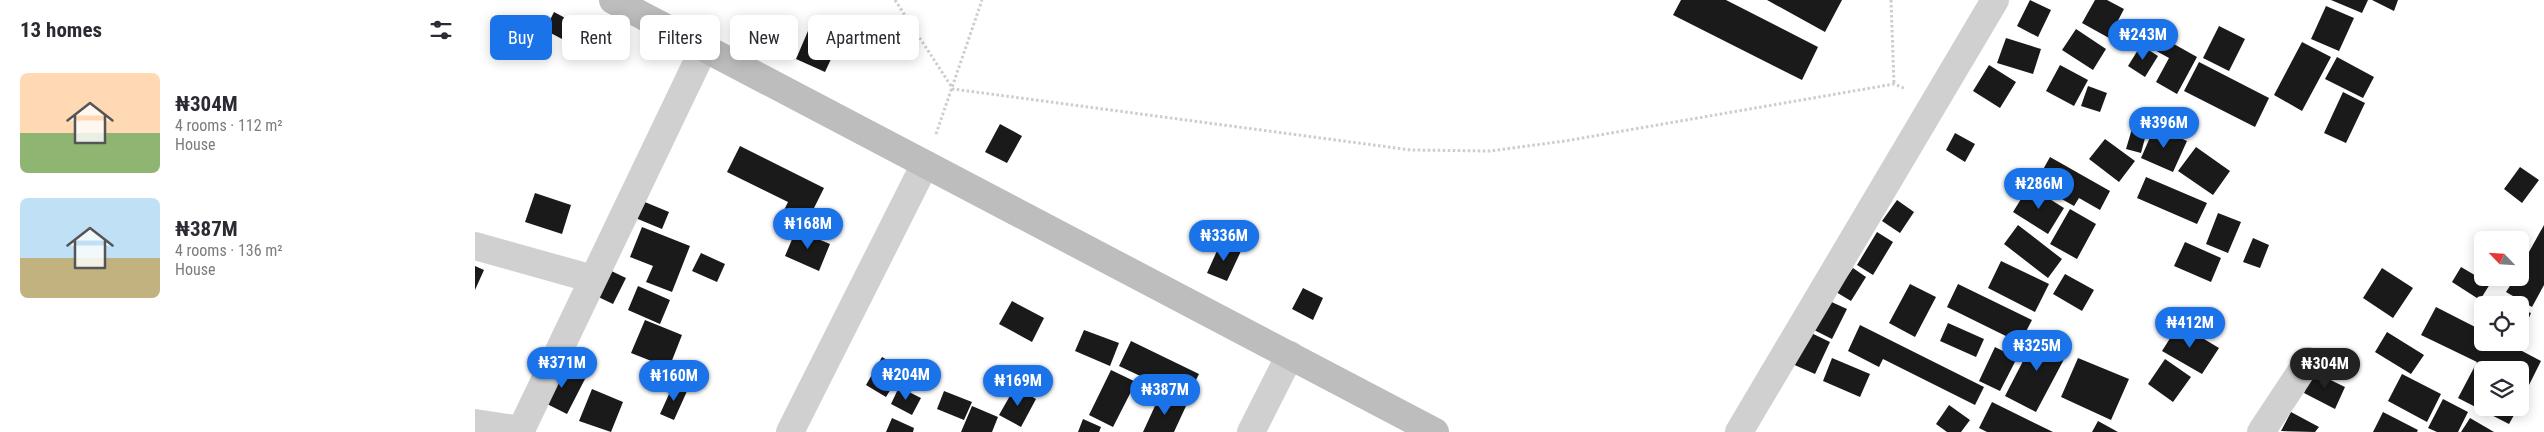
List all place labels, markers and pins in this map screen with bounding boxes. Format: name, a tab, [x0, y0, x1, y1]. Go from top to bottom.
pin: ₦243M	[2108, 18, 2178, 61]
pin: ₦396M	[2129, 106, 2199, 149]
pin: ₦286M	[2004, 168, 2074, 210]
pin: ₦168M	[773, 208, 843, 250]
pin: ₦336M	[1189, 220, 1259, 262]
pin: ₦412M	[2155, 306, 2225, 349]
pin: ₦325M	[2002, 330, 2072, 372]
pin: ₦371M	[527, 346, 597, 389]
pin: ₦304M	[2290, 348, 2360, 390]
pin: ₦204M	[871, 358, 941, 401]
pin: ₦160M	[639, 360, 709, 402]
pin: ₦169M	[983, 364, 1053, 407]
pin: ₦387M	[1130, 374, 1200, 416]

